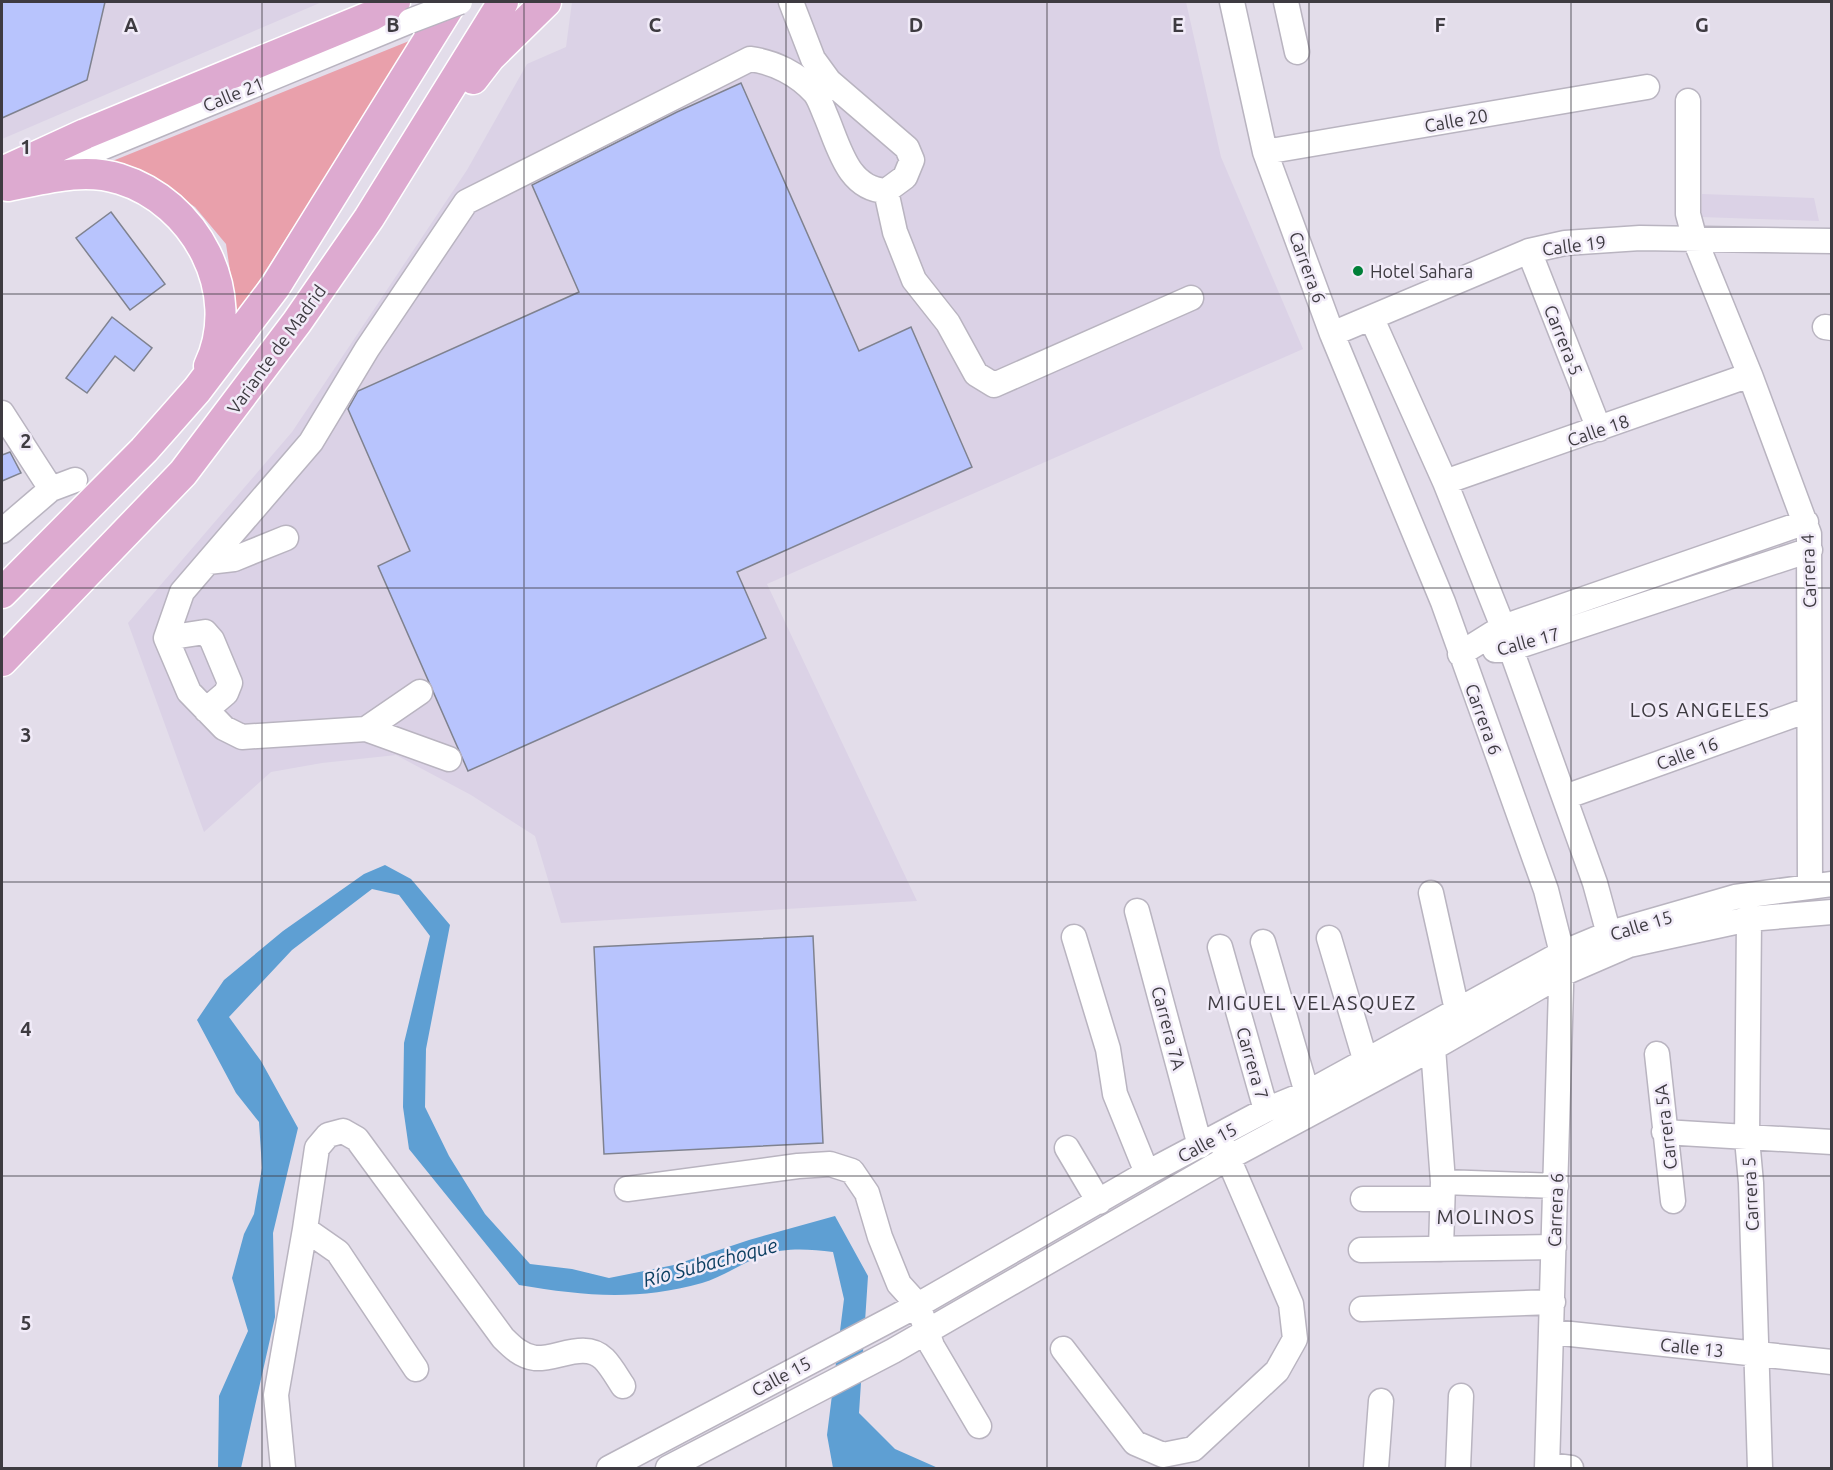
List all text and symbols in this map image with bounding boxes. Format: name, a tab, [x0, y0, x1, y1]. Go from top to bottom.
text: A	[124, 13, 138, 36]
text: B	[386, 13, 400, 36]
text: C	[649, 13, 662, 36]
text: D	[909, 13, 923, 36]
text: E	[1172, 13, 1184, 36]
text: F	[1434, 13, 1446, 36]
text: G	[1695, 13, 1709, 36]
street label: Calle 21	[200, 73, 266, 115]
street label: Calle 20	[1423, 105, 1489, 135]
text: 1	[20, 135, 32, 158]
street label: Carrera 6	[1286, 229, 1330, 305]
street label: Calle 19	[1541, 231, 1607, 259]
place label: Hotel Sahara	[1370, 261, 1473, 281]
marker: Hotel Sahara	[1351, 264, 1365, 278]
street label: Variante de Madrid	[223, 281, 329, 417]
street label: Carrera 5	[1541, 302, 1587, 378]
street label: Calle 18	[1564, 410, 1632, 450]
text: 2	[20, 429, 32, 452]
street label: Carrera 4	[1797, 534, 1819, 608]
street label: Calle 17	[1494, 623, 1562, 659]
street label: Carrera 6	[1462, 681, 1506, 757]
district label: LOS ANGELES	[1630, 698, 1770, 721]
text: 3	[20, 723, 32, 746]
street label: Calle 16	[1653, 733, 1721, 773]
street label: Calle 15	[1607, 906, 1675, 944]
street label: Carrera 7A	[1148, 984, 1190, 1072]
district label: MIGUEL VELASQUEZ	[1207, 991, 1417, 1014]
text: 4	[20, 1017, 32, 1040]
street label: Carrera 7	[1233, 1025, 1273, 1101]
street label: Carrera 5A	[1650, 1083, 1680, 1171]
street label: Calle 15	[1174, 1118, 1240, 1166]
street label: Carrera 5	[1738, 1156, 1762, 1232]
street label: Carrera 6	[1544, 1173, 1566, 1247]
district label: MOLINOS	[1437, 1205, 1535, 1228]
water label: Río Subachoque	[640, 1233, 780, 1291]
text: 5	[20, 1311, 32, 1334]
street label: Calle 13	[1659, 1334, 1725, 1360]
street label: Calle 15	[748, 1352, 814, 1400]

